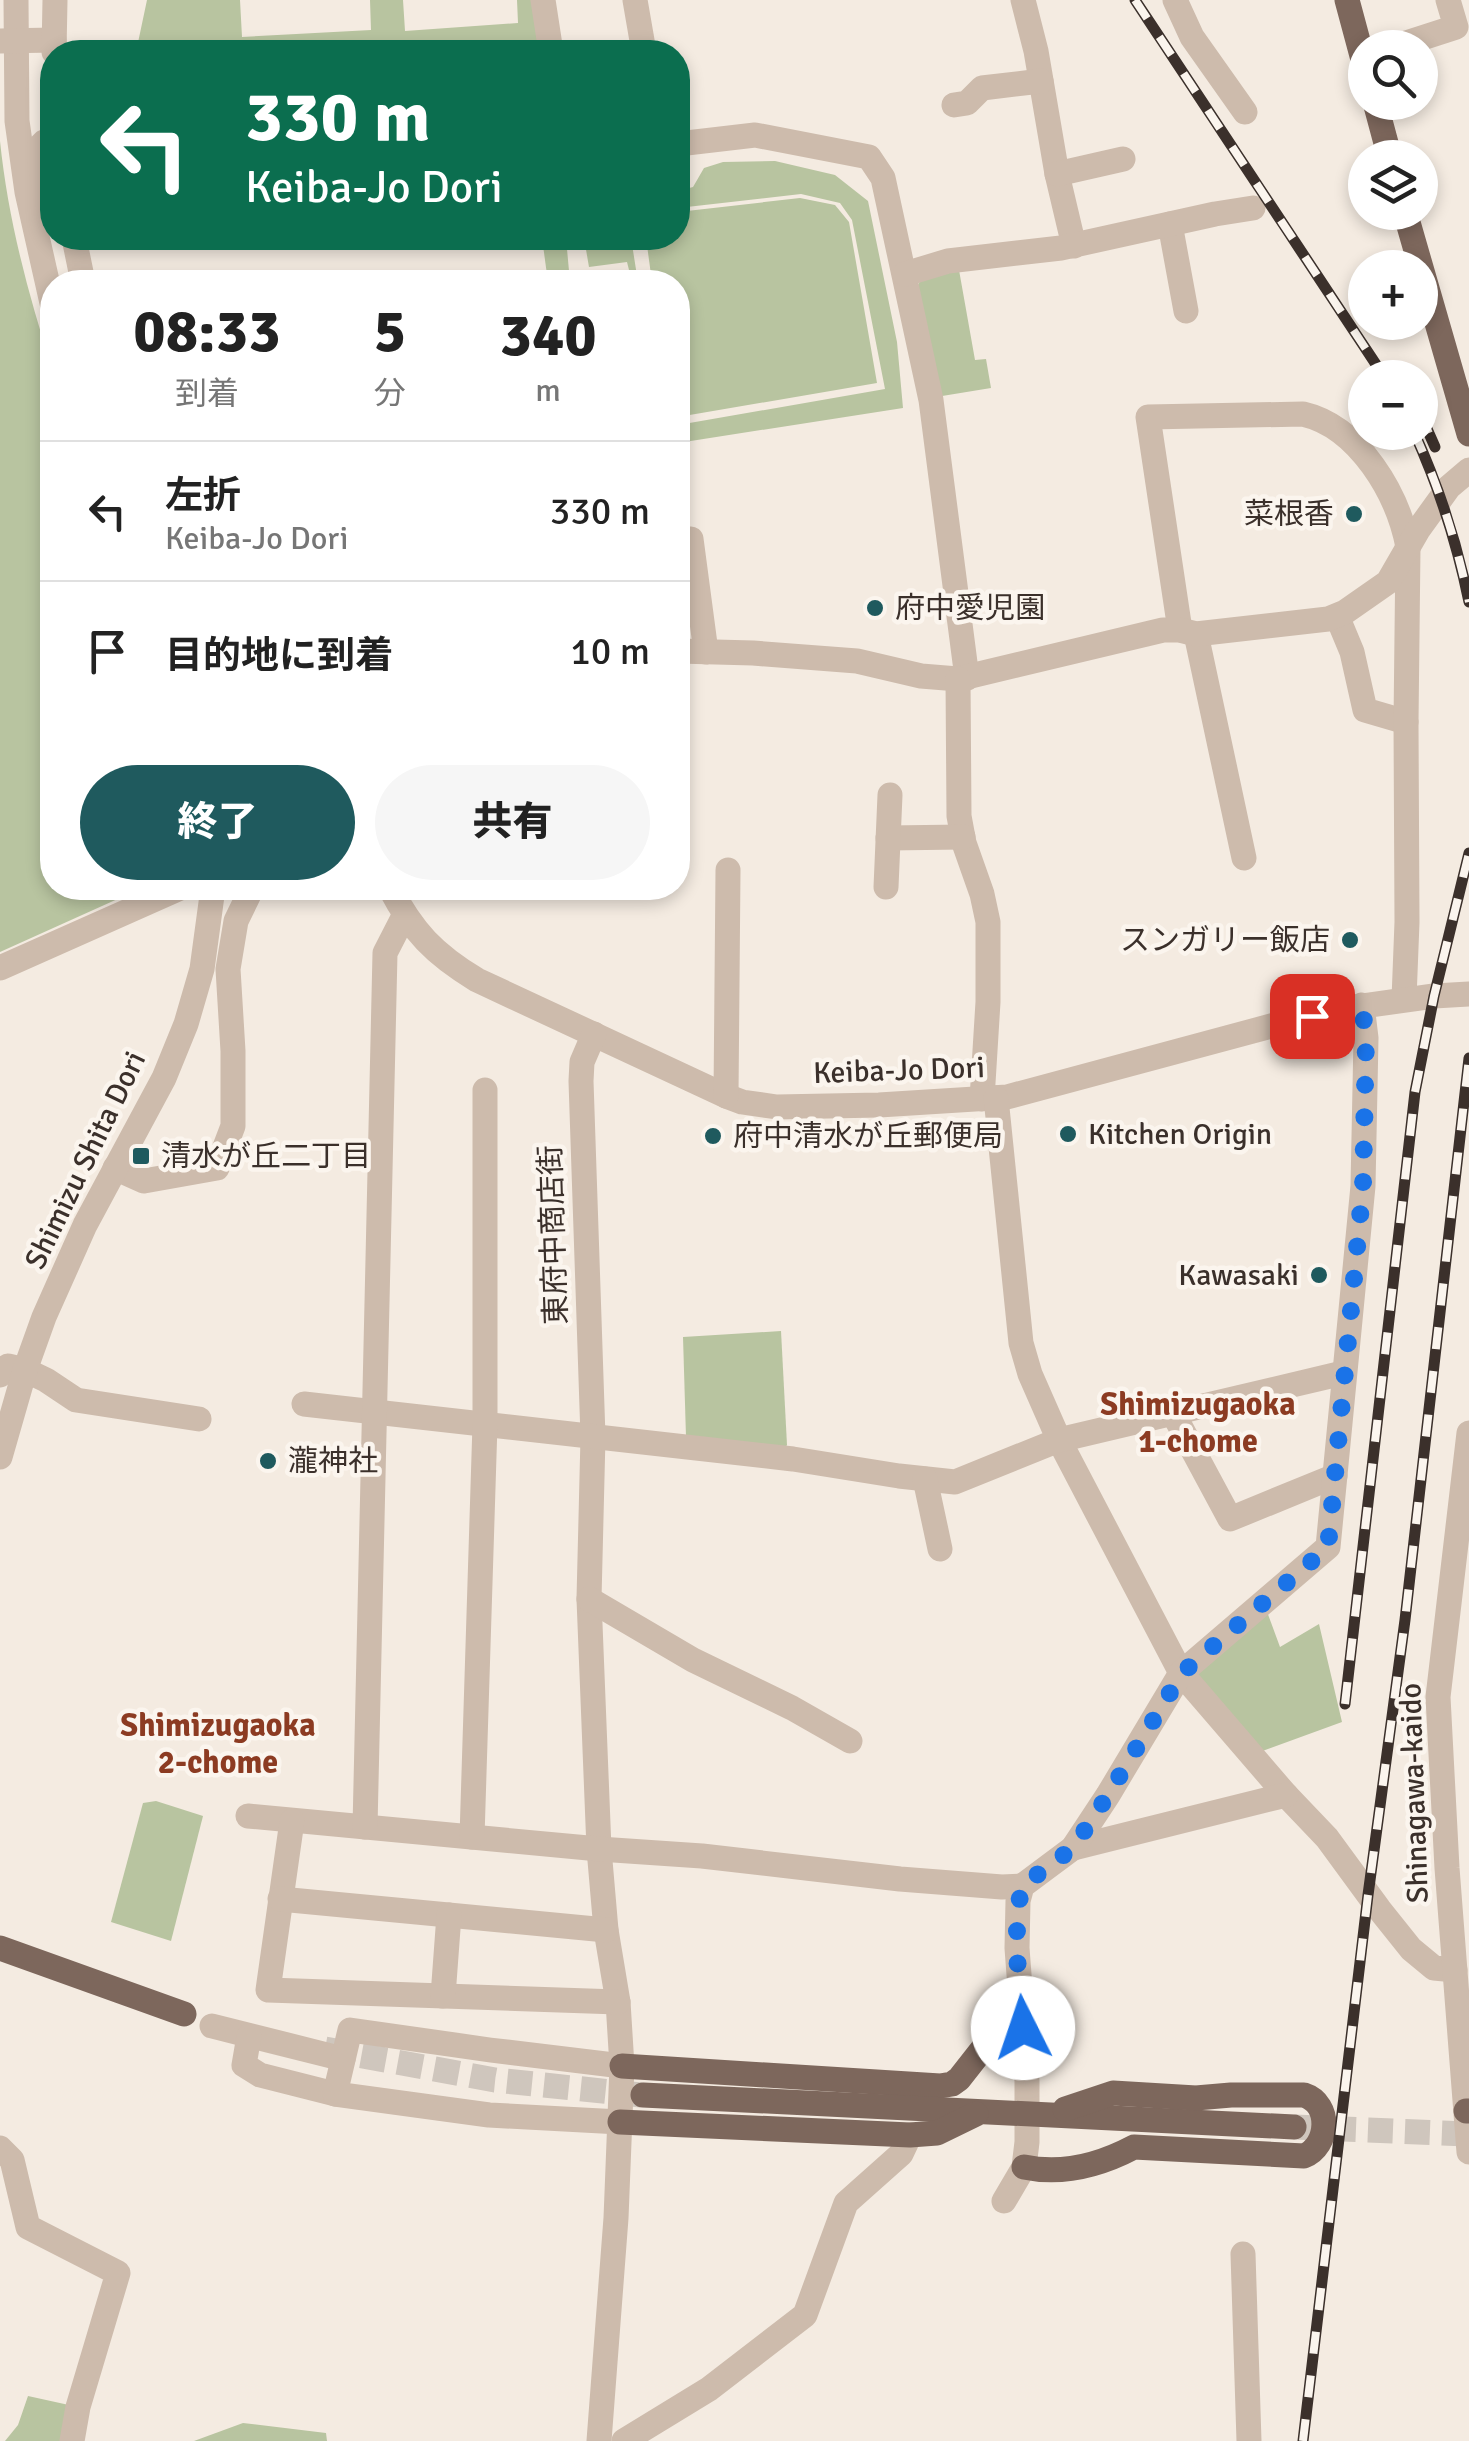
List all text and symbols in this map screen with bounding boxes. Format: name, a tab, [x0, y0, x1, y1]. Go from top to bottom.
map controls	[1348, 30, 1438, 450]
button: search	[1348, 30, 1438, 120]
text: 330 m	[245, 74, 430, 160]
icon: left	[80, 80, 210, 210]
button: layers	[1348, 140, 1438, 230]
text: Keiba-Jo Dori	[245, 160, 503, 215]
button: +	[1348, 250, 1438, 340]
text: 08:33	[133, 295, 281, 369]
text: 5	[374, 295, 406, 369]
text: 340	[499, 299, 597, 373]
button: −	[1348, 360, 1438, 450]
text: m	[535, 371, 561, 410]
text: 到着	[175, 374, 239, 413]
text: 分	[374, 374, 406, 413]
text: 左折	[165, 472, 241, 519]
icon: left	[80, 484, 135, 539]
text: 330 m	[550, 488, 650, 535]
place label: 菜根香	[1244, 496, 1334, 533]
marker: 菜根香	[1343, 503, 1365, 525]
text: Keiba-Jo Dori	[165, 519, 348, 558]
place label: 府中愛児園	[895, 590, 1045, 627]
marker: 府中愛児園	[864, 597, 886, 619]
icon: arrive	[80, 624, 135, 679]
text: 10 m	[570, 628, 650, 675]
text: 目的地に到着	[165, 632, 393, 679]
button: 終了	[80, 765, 355, 880]
button: 共有	[375, 765, 650, 880]
place label: スンガリー飯店	[1120, 922, 1330, 959]
marker: スンガリー飯店	[1339, 929, 1361, 951]
pin	[1270, 974, 1355, 1059]
icon: arrive	[1285, 989, 1340, 1044]
street label: Shimizu Shita Dori	[17, 1045, 154, 1275]
street label: Keiba-Jo Dori	[813, 1049, 986, 1092]
place label: Kitchen Origin	[1088, 1116, 1272, 1153]
place label: 府中清水が丘郵便局	[733, 1118, 1003, 1155]
marker: Kitchen Origin	[1057, 1123, 1079, 1145]
marker: 府中清水が丘郵便局	[702, 1125, 724, 1147]
place label: 清水が丘二丁目	[161, 1138, 371, 1175]
street label: 東府中商店街	[532, 1144, 575, 1326]
marker: 清水が丘二丁目	[130, 1145, 152, 1167]
place label: Kawasaki	[1178, 1257, 1299, 1294]
marker: Kawasaki	[1308, 1264, 1330, 1286]
district label: Shimizugaoka 1-chome	[1100, 1385, 1296, 1461]
place label: 瀧神社	[288, 1443, 378, 1480]
marker: 瀧神社	[257, 1450, 279, 1472]
street label: Shinagawa-kaido	[1392, 1682, 1437, 1904]
district label: Shimizugaoka 2-chome	[120, 1706, 316, 1782]
position arrow	[971, 1976, 1075, 2080]

